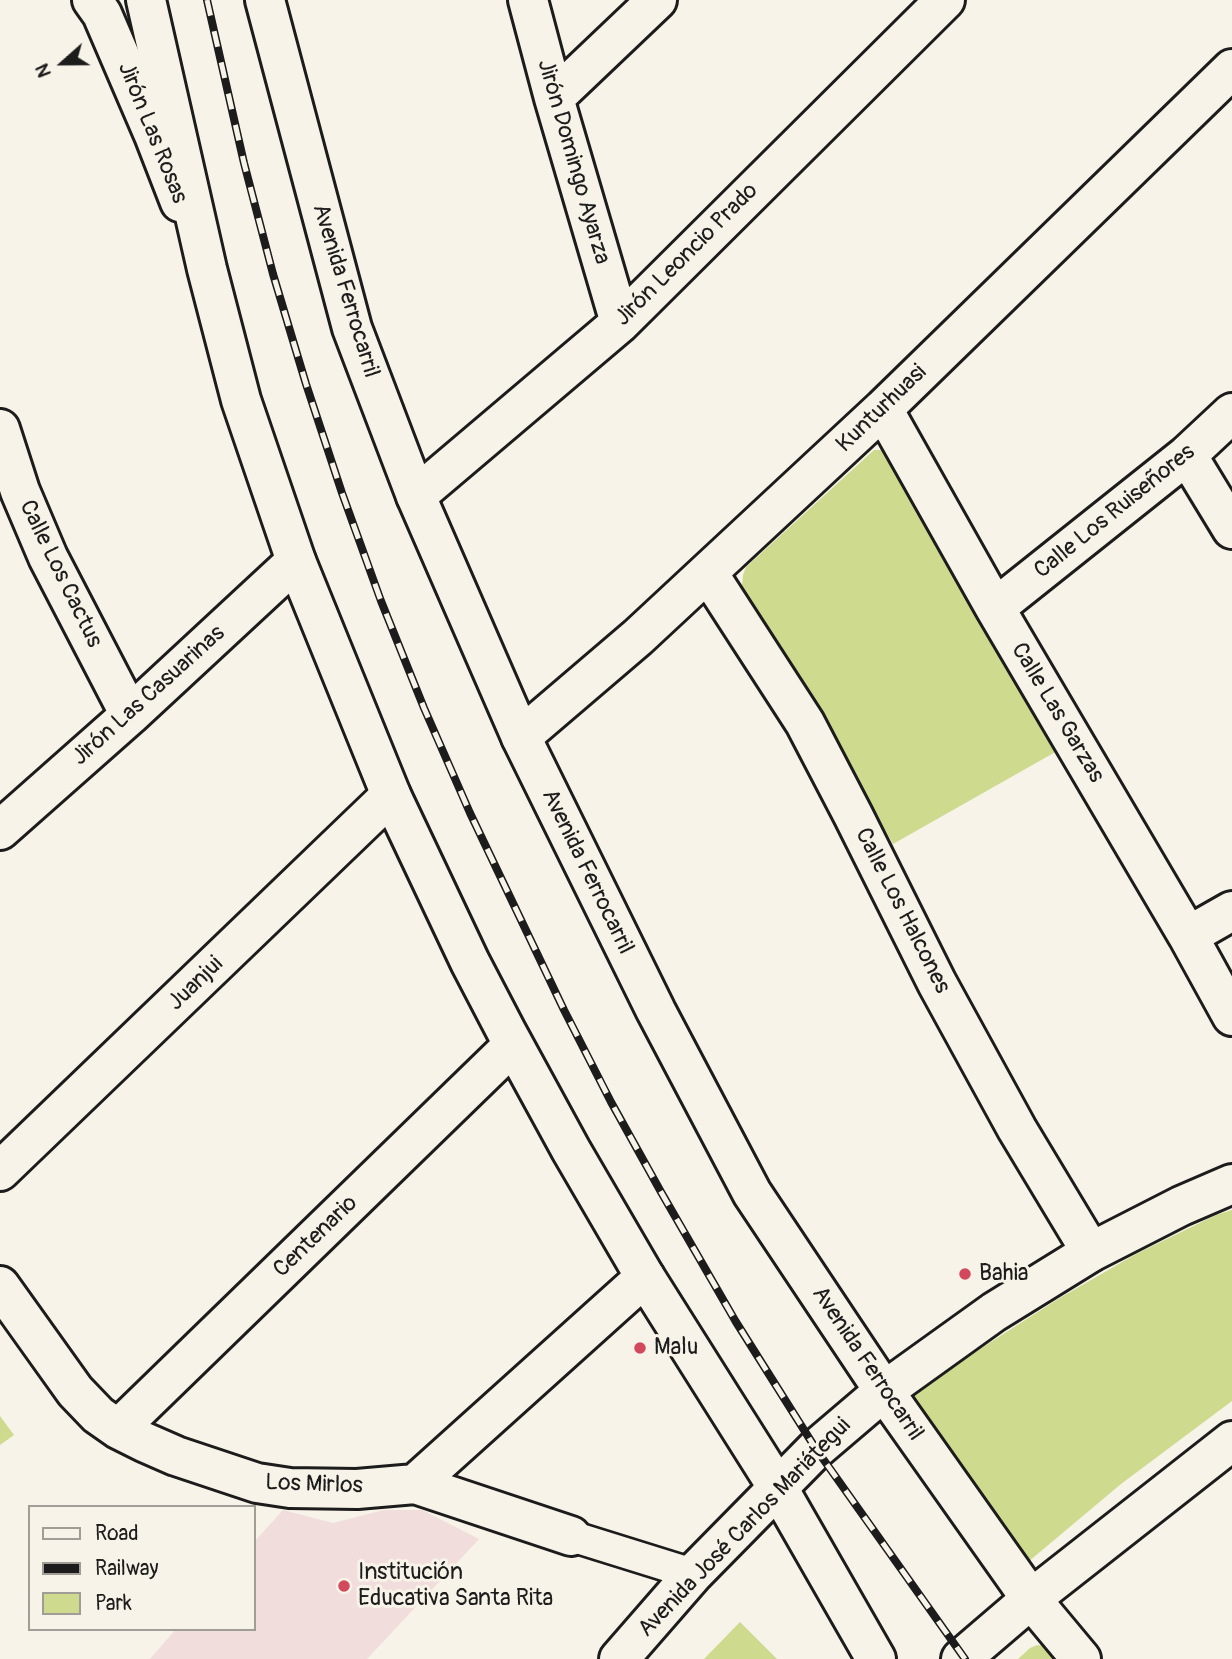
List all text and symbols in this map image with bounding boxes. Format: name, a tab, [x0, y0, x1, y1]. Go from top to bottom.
north arrow	[28, 28, 98, 98]
street label: Jirón Domingo Ayarza	[531, 56, 615, 268]
street label: Jirón Las Rosas	[111, 58, 193, 208]
text: N	[30, 60, 57, 81]
street label: Jirón Leoncio Prado	[610, 178, 764, 332]
street label: Avenida Ferrocarril	[305, 201, 385, 381]
street label: Kunturhuasi	[831, 359, 933, 459]
street label: Calle Los Ruiseñores	[1029, 439, 1201, 585]
street label: Calle Los Cactus	[12, 496, 108, 652]
street label: Jirón Las Casuarinas	[67, 620, 231, 772]
street label: Calle Las Garzas	[1004, 638, 1110, 788]
street label: Avenida Ferrocarril	[535, 785, 639, 959]
street label: Calle Los Halcones	[848, 824, 956, 998]
street label: Juanjui	[163, 951, 229, 1017]
street label: Centenario	[268, 1190, 364, 1284]
place label: Bahia	[979, 1260, 1029, 1288]
marker: Bahia	[957, 1266, 973, 1282]
street label: Avenida Ferrocarril	[805, 1282, 929, 1446]
place label: Malu	[654, 1334, 698, 1362]
marker: Malu	[632, 1340, 648, 1356]
street label: Avenida José Carlos Mariátegui	[633, 1413, 857, 1643]
street label: Los Mirlos	[265, 1470, 363, 1500]
legend	[28, 1505, 256, 1631]
text: Road	[95, 1520, 139, 1547]
text: Railway	[95, 1555, 159, 1582]
place label: Institución Educativa Santa Rita	[358, 1559, 553, 1613]
marker: Institución Educativa Santa Rita	[336, 1578, 352, 1594]
text: Park	[95, 1590, 132, 1617]

